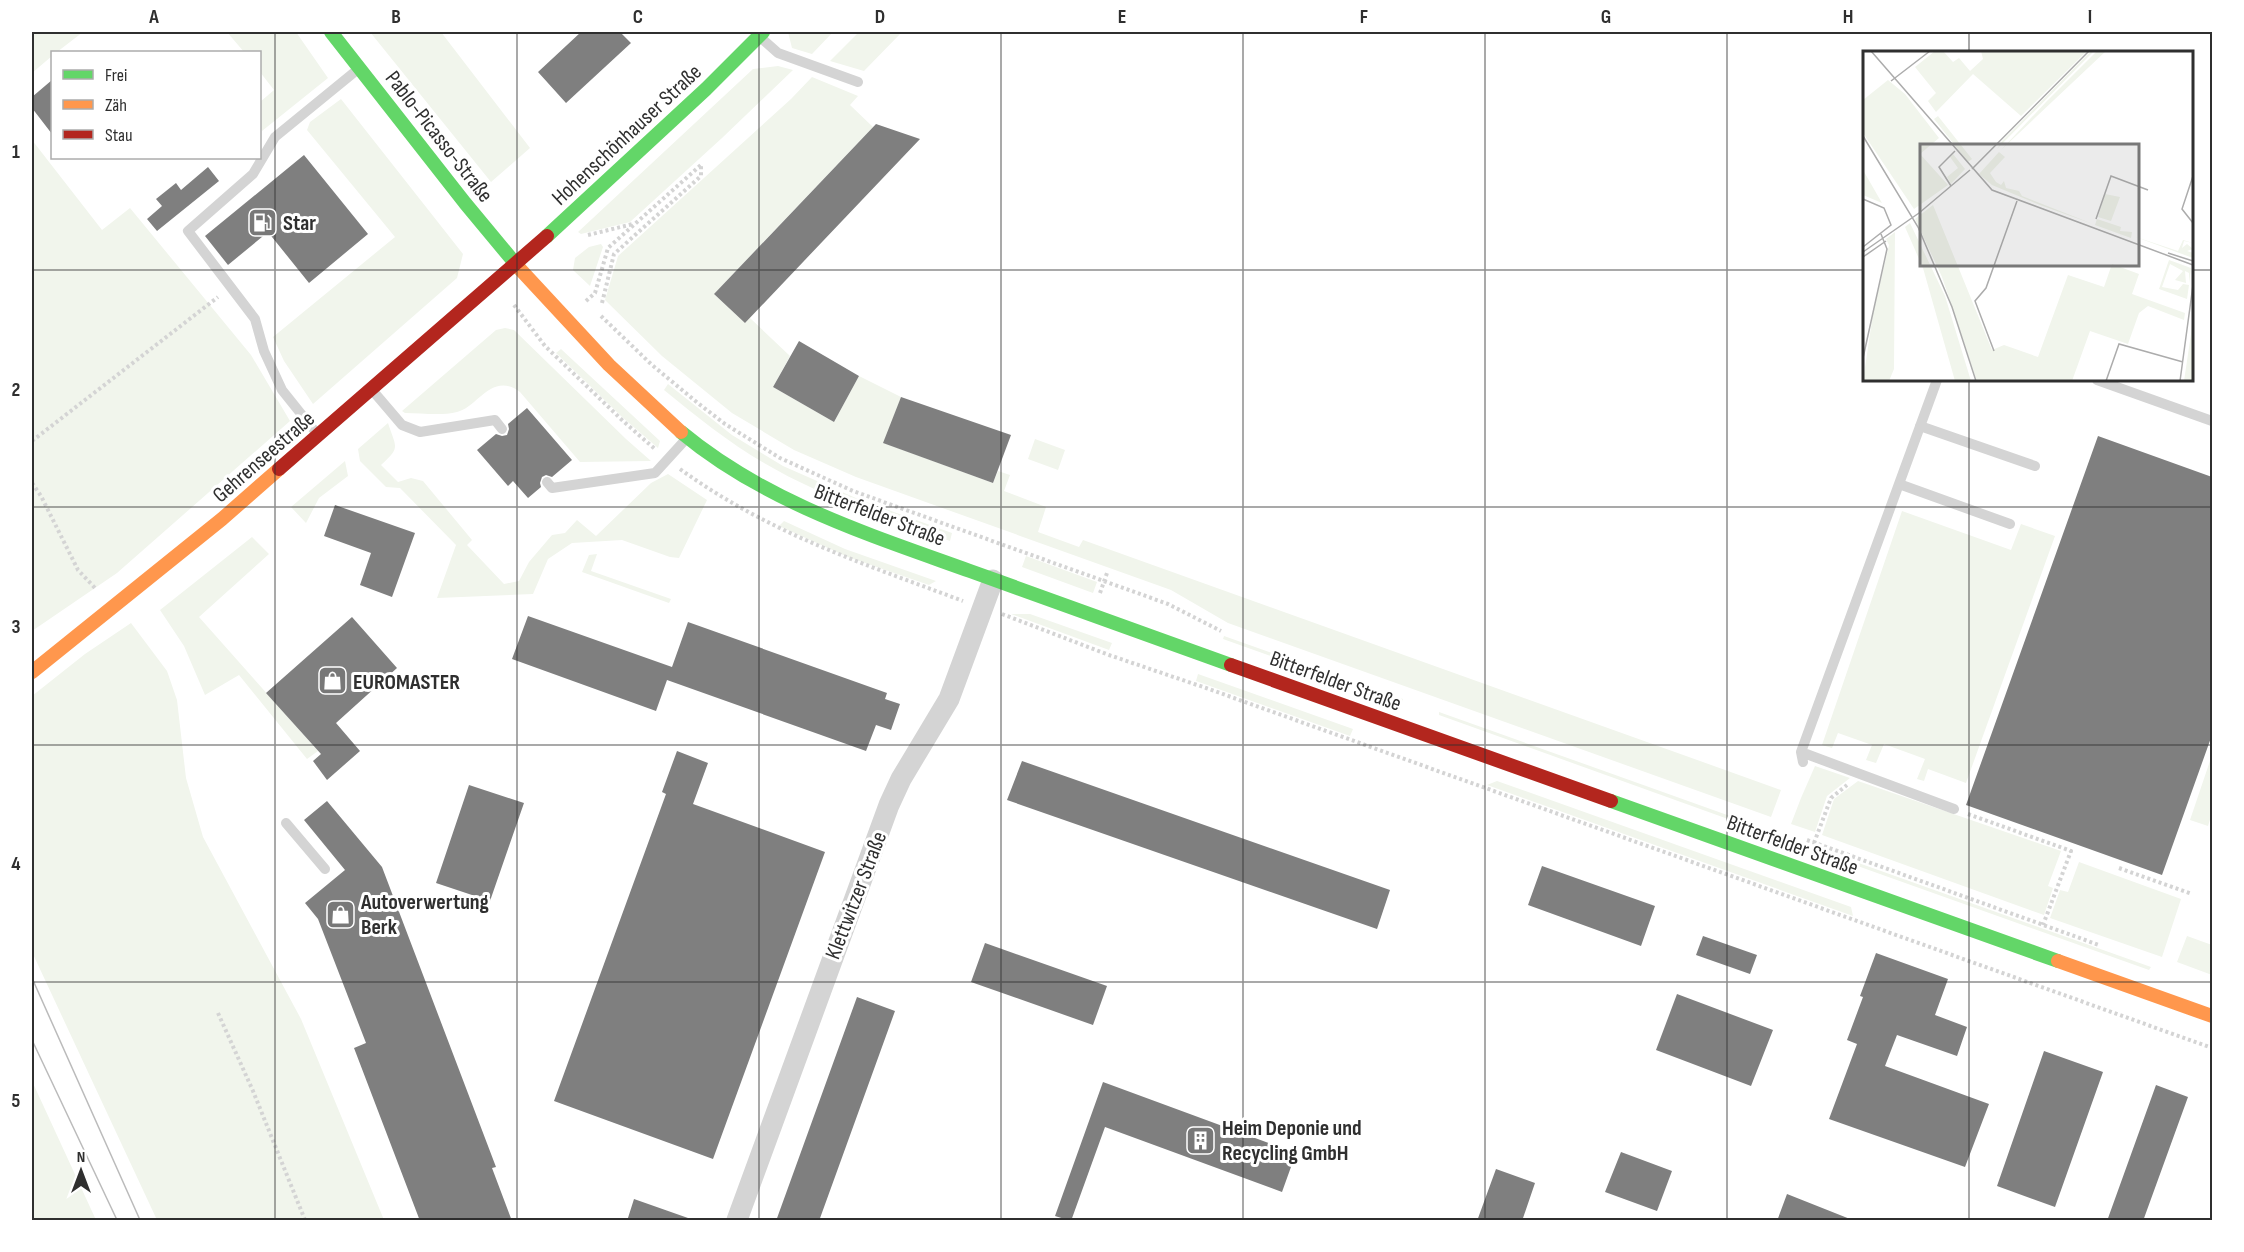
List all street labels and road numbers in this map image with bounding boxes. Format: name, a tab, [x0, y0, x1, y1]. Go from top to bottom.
street label: Hohenschönhauser Straße	[547, 59, 708, 211]
street label: Pablo-Picasso-Straße	[379, 66, 499, 208]
street label: Gehrenseestraße	[207, 406, 320, 509]
street label: Bitterfelder Straße	[810, 478, 949, 553]
street label: Bitterfelder Straße	[1266, 645, 1405, 718]
street label: Bitterfelder Straße	[1723, 809, 1862, 882]
street label: Klettwitzer Straße	[820, 828, 893, 963]

